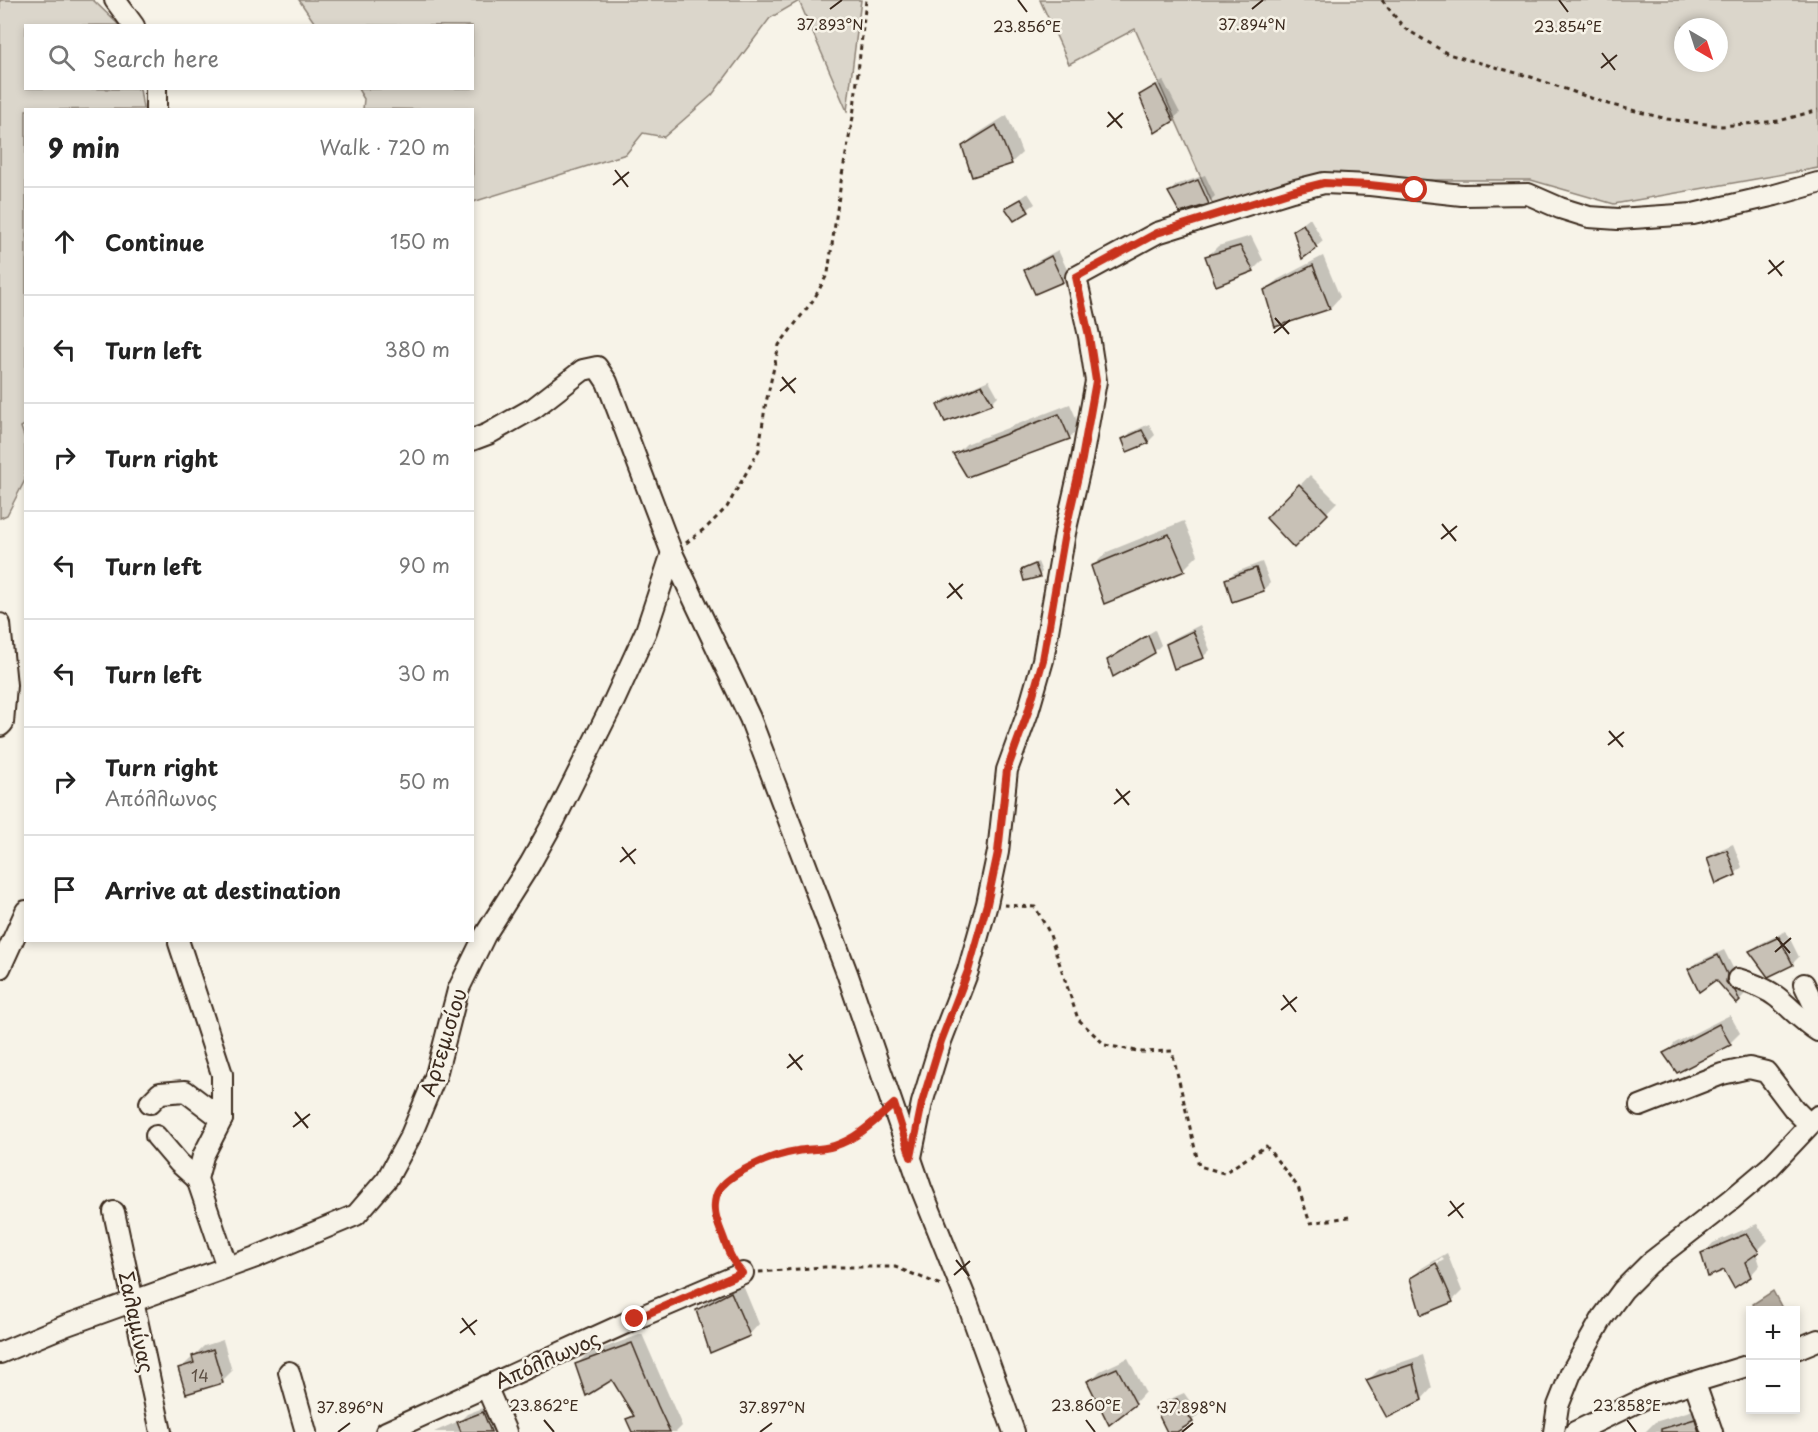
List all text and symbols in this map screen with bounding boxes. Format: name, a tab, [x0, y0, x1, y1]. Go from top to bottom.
text: 37.893°N	[796, 12, 864, 35]
text: 37.894°N	[1218, 12, 1286, 35]
text: 23.856°E	[993, 14, 1061, 37]
text: 23.854°E	[1534, 14, 1602, 37]
north arrow	[1674, 18, 1728, 72]
search box	[24, 24, 474, 90]
icon: search	[45, 41, 78, 74]
text: Search here	[93, 41, 219, 74]
text: 9 min	[48, 128, 120, 167]
text: Walk · 720 m	[319, 132, 450, 162]
route start	[1401, 176, 1427, 202]
icon: ahead	[48, 225, 81, 258]
text: Continue	[105, 225, 204, 258]
text: 150 m	[390, 226, 450, 256]
icon: left	[48, 333, 81, 366]
text: Turn left	[105, 333, 202, 366]
text: 380 m	[384, 334, 450, 364]
icon: right	[48, 441, 81, 474]
text: Turn right	[105, 441, 218, 474]
text: 20 m	[398, 442, 450, 472]
icon: left	[48, 549, 81, 582]
text: Turn left	[105, 549, 202, 582]
text: 90 m	[399, 550, 450, 580]
icon: left	[48, 657, 81, 690]
text: Turn left	[105, 657, 202, 690]
text: 30 m	[397, 658, 450, 688]
text: Turn right	[105, 750, 218, 783]
icon: right	[48, 765, 81, 798]
text: 50 m	[398, 766, 450, 796]
text: Απόλλωνος	[105, 783, 217, 813]
icon: arrive	[48, 873, 81, 906]
text: Arrive at destination	[105, 873, 341, 906]
street label: Αρτεμισίου	[412, 984, 474, 1100]
street label: Σαλαμίνας	[112, 1268, 162, 1376]
route end	[621, 1305, 647, 1331]
map controls	[1746, 1306, 1800, 1414]
button: +	[1746, 1306, 1800, 1360]
street label: Απόλλωνος	[490, 1322, 604, 1396]
button: −	[1746, 1360, 1800, 1414]
house number: 14	[191, 1363, 209, 1387]
text: 23.862°E	[509, 1393, 579, 1416]
text: 23.860°E	[1051, 1393, 1121, 1416]
text: 23.858°E	[1593, 1393, 1661, 1416]
text: 37.896°N	[316, 1395, 384, 1418]
text: 37.897°N	[739, 1395, 805, 1418]
text: 37.898°N	[1159, 1395, 1227, 1418]

